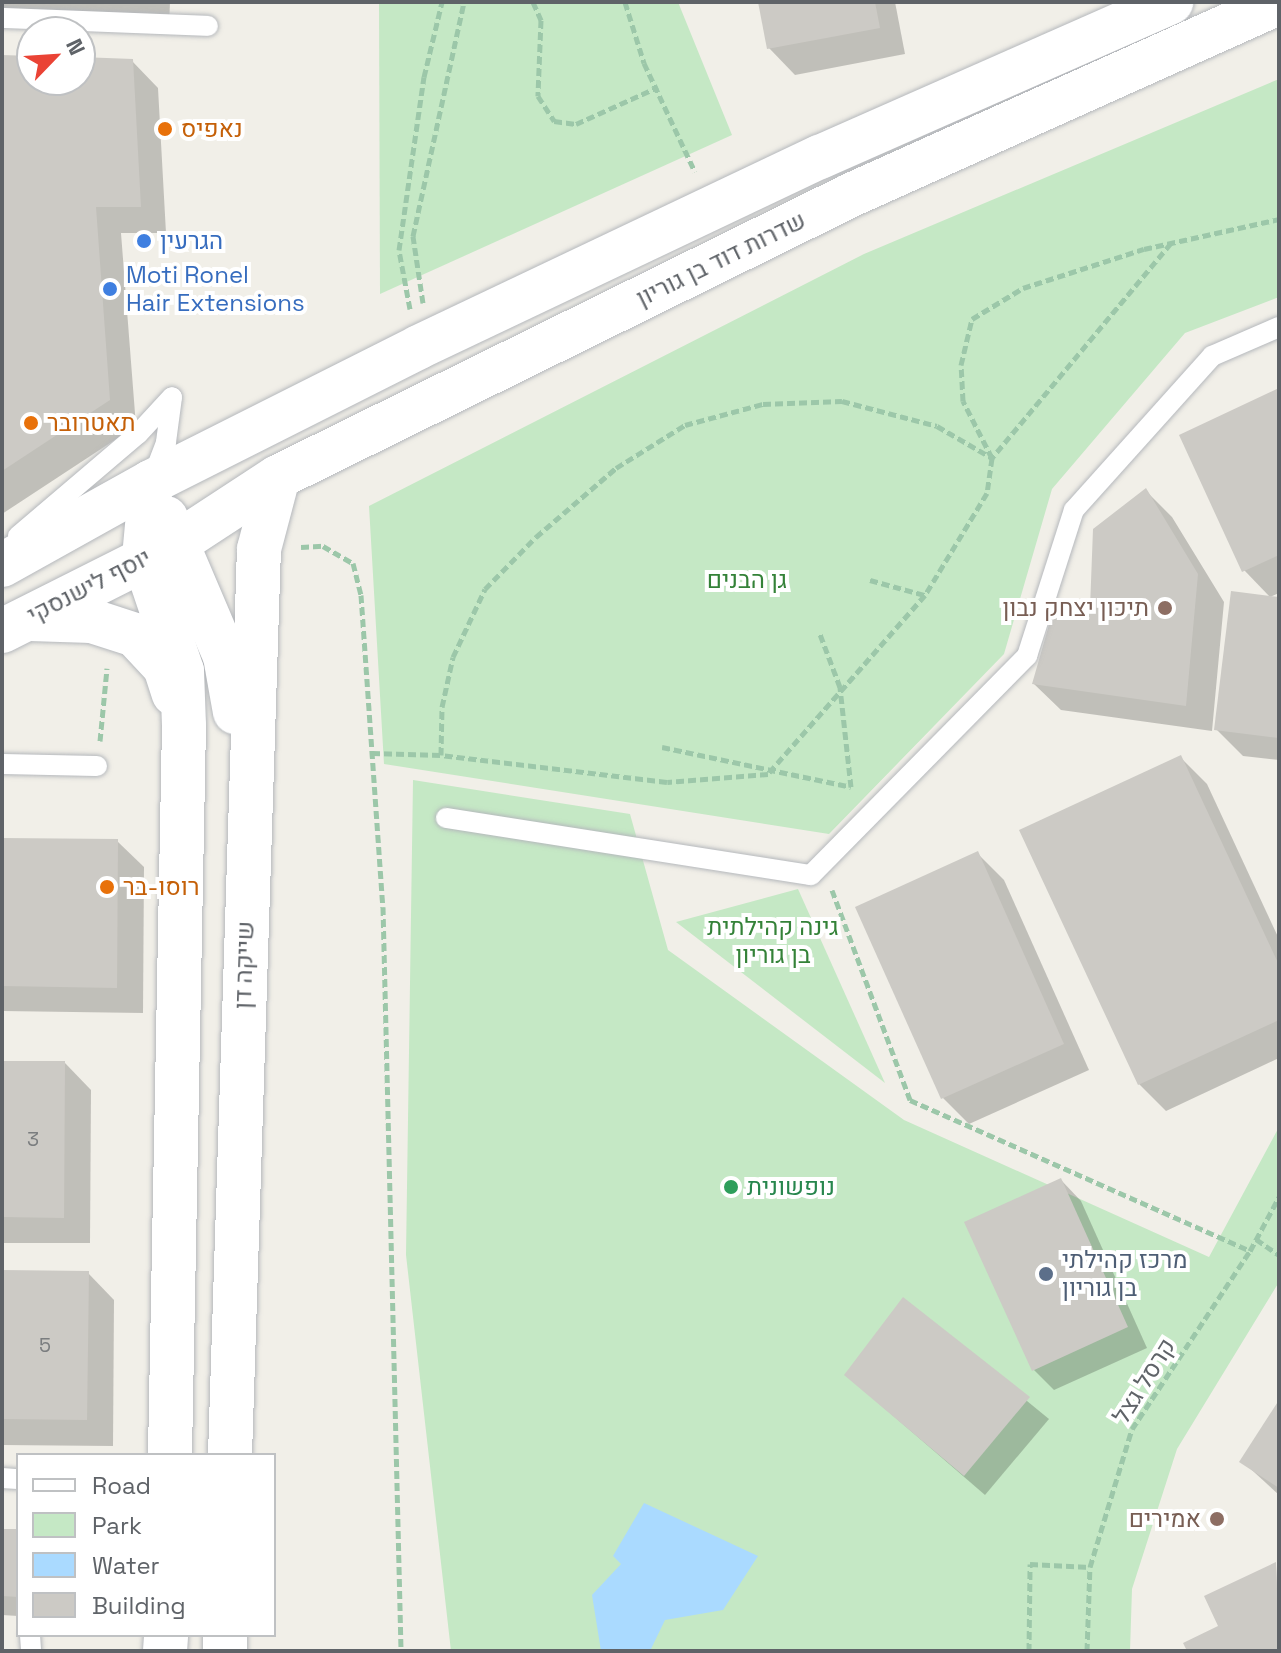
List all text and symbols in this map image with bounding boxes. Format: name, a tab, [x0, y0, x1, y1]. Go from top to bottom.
north arrow	[16, 16, 96, 96]
text: N	[60, 34, 92, 59]
place label: נאפיס	[181, 115, 243, 143]
marker: נאפיס	[156, 120, 174, 138]
street label: שדרות דוד בן גוריון	[632, 206, 810, 312]
place label: הגרעין	[160, 227, 223, 255]
marker: הגרעין	[135, 232, 153, 250]
place label: Moti Ronel Hair Extensions	[126, 261, 305, 317]
marker: Moti Ronel Hair Extensions	[101, 280, 119, 298]
place label: תאטרובר	[47, 409, 135, 437]
marker: תאטרובר	[22, 414, 40, 432]
street label: יוסף לישנסקי	[22, 543, 156, 629]
park label: גן הבנים	[707, 566, 787, 594]
place label: תיכון יצחק נבון	[1002, 594, 1149, 622]
marker: תיכון יצחק נבון	[1156, 599, 1174, 617]
place label: רוסו-בר	[123, 873, 200, 901]
marker: רוסו-בר	[98, 878, 116, 896]
park label: גינה קהילתית בן גוריון	[707, 913, 839, 969]
street label: שייקה דן	[228, 920, 260, 1010]
house number: 3	[27, 1127, 39, 1151]
place label: נופשונית	[747, 1173, 835, 1201]
marker: נופשונית	[722, 1178, 740, 1196]
place label: מרכז קהילתי בן גוריון	[1062, 1246, 1187, 1302]
marker: מרכז קהילתי בן גוריון	[1037, 1265, 1055, 1283]
house number: 5	[39, 1333, 51, 1357]
street label: קרסל גצל	[1107, 1333, 1181, 1429]
legend	[16, 1453, 276, 1637]
text: Road	[92, 1470, 151, 1501]
place label: אמירים	[1129, 1505, 1201, 1533]
text: Park	[92, 1510, 142, 1541]
marker: אמירים	[1208, 1510, 1226, 1528]
text: Water	[92, 1550, 160, 1581]
text: Building	[92, 1590, 186, 1621]

